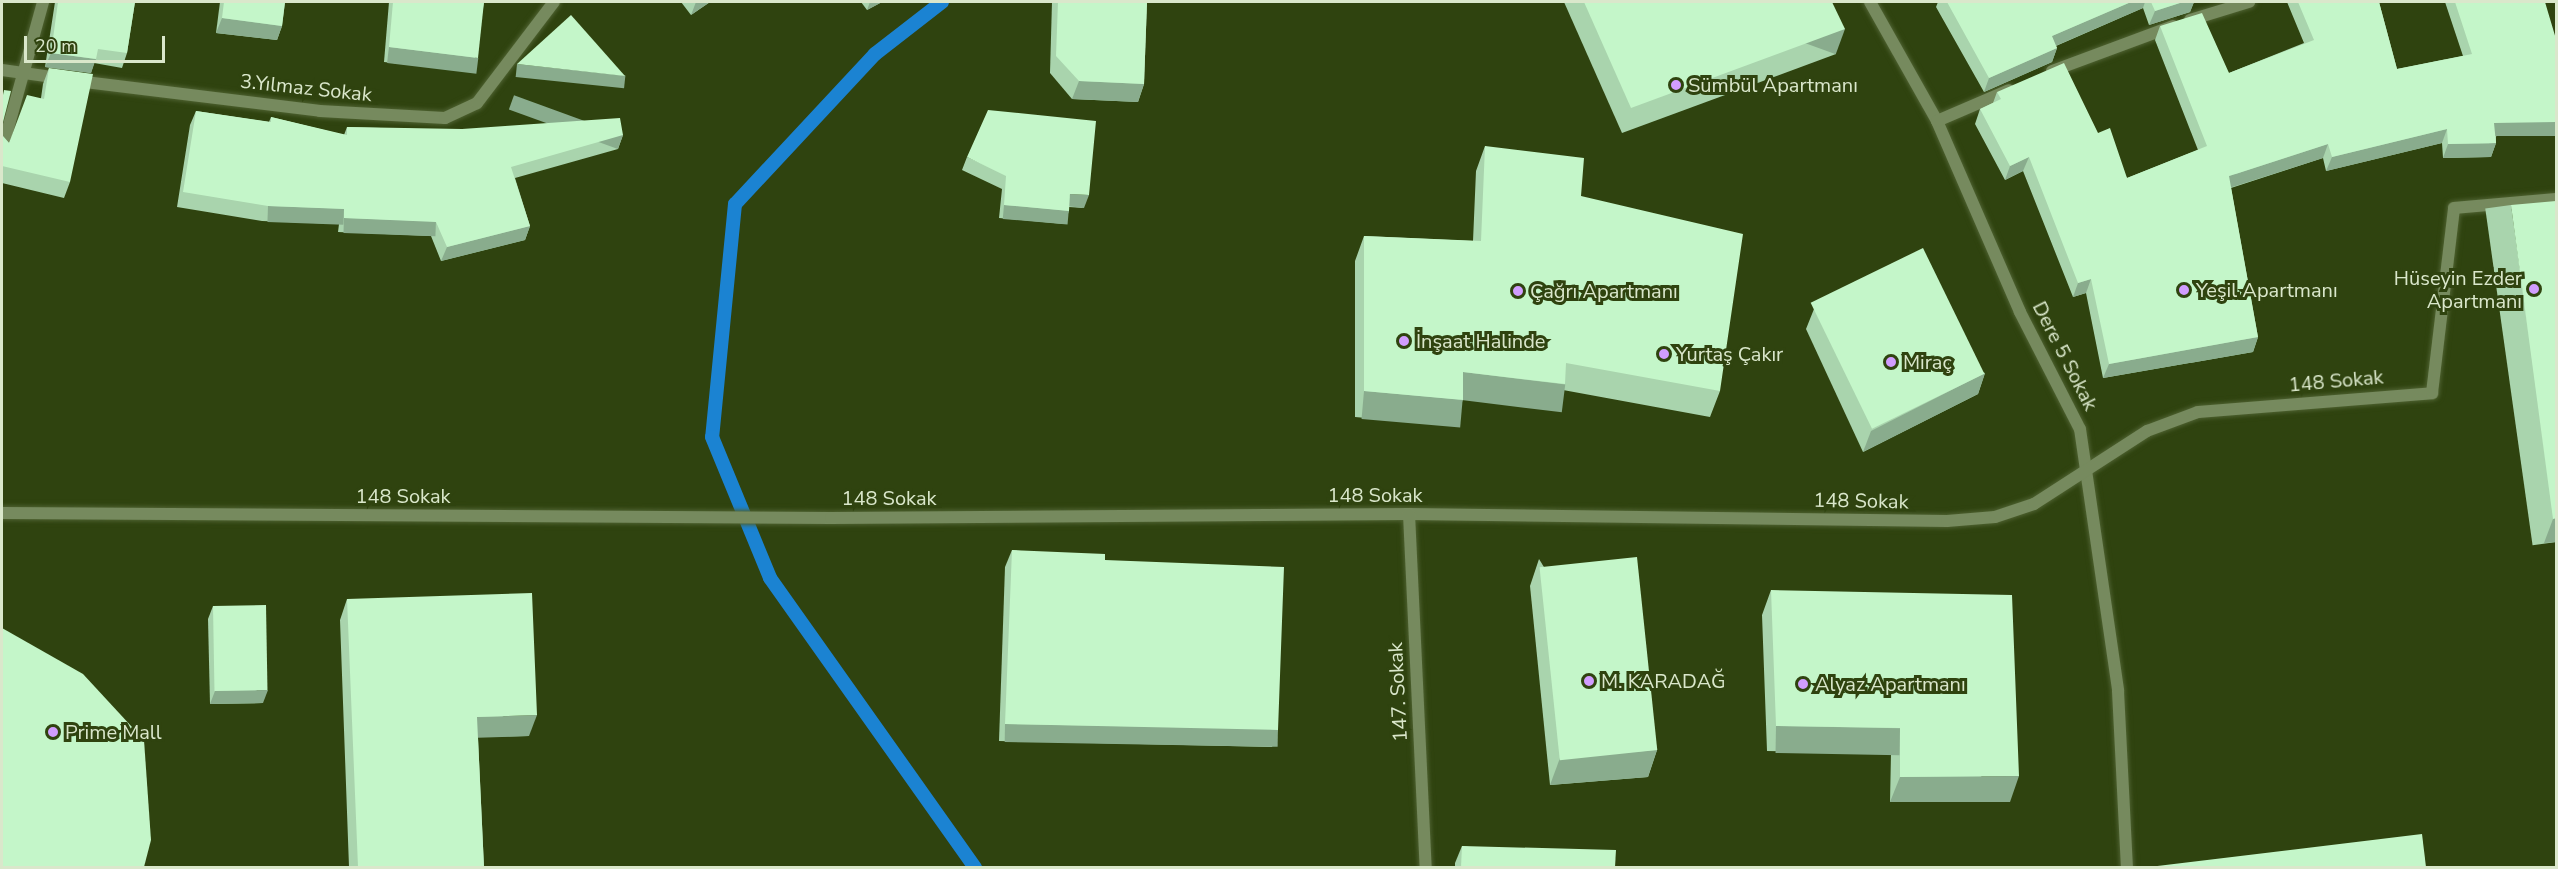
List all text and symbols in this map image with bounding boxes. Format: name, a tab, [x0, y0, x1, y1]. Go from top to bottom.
scale bar	[27, 24, 168, 62]
text: 20 m	[35, 34, 77, 58]
street label: 3.Yılmaz Sokak	[239, 69, 373, 107]
place label: Sümbül Apartmanı	[1688, 73, 1858, 97]
marker: Sümbül Apartmanı	[1669, 78, 1683, 92]
place label: Hüseyin Ezder Apartmanı	[2394, 266, 2522, 313]
place label: Yeşil Apartmanı	[2196, 278, 2338, 302]
place label: Çağrı Apartmanı	[1530, 279, 1678, 303]
marker: Hüseyin Ezder Apartmanı	[2527, 282, 2541, 296]
marker: Yeşil Apartmanı	[2177, 283, 2191, 297]
marker: Çağrı Apartmanı	[1511, 284, 1525, 298]
street label: Dere 5 Sokak	[2027, 297, 2103, 415]
place label: İnşaat Halinde	[1416, 329, 1545, 353]
marker: İnşaat Halinde	[1397, 334, 1411, 348]
place label: Yurtaş Çakır	[1676, 342, 1783, 366]
marker: Yurtaş Çakır	[1657, 347, 1671, 361]
place label: Miraç	[1903, 350, 1952, 374]
marker: Miraç	[1884, 355, 1898, 369]
street label: 148 Sokak	[2288, 365, 2384, 397]
street label: 148 Sokak	[1327, 483, 1423, 507]
street label: 148 Sokak	[355, 484, 451, 508]
street label: 148 Sokak	[841, 486, 937, 510]
street label: 148 Sokak	[1813, 488, 1909, 514]
street label: 147. Sokak	[1383, 642, 1413, 742]
place label: M. KARADAĞ	[1601, 669, 1726, 693]
place label: Alyaz Apartmanı	[1815, 672, 1966, 696]
marker: M. KARADAĞ	[1582, 674, 1596, 688]
marker: Alyaz Apartmanı	[1796, 677, 1810, 691]
place label: Prime Mall	[65, 720, 162, 744]
marker: Prime Mall	[46, 725, 60, 739]

